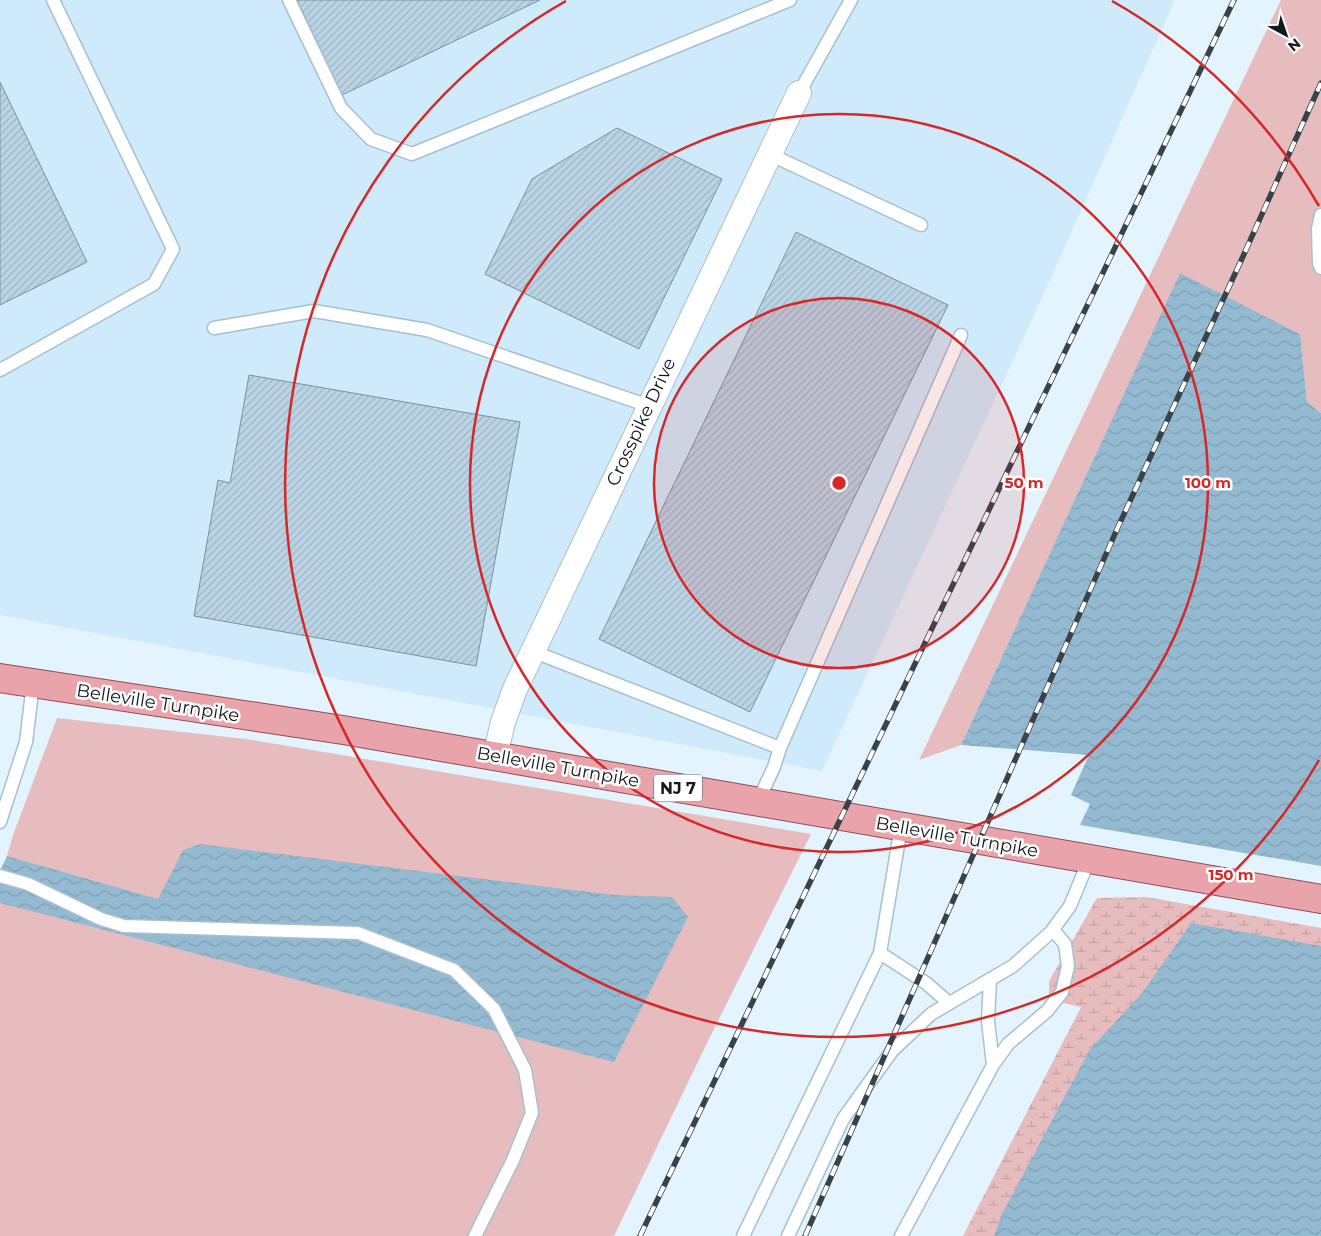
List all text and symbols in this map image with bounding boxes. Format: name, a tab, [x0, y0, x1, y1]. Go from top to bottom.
north arrow	[1261, 10, 1311, 60]
text: N	[1284, 34, 1304, 55]
street label: Crosspike Drive	[602, 354, 680, 490]
text: 50 m	[1004, 473, 1044, 492]
text: 100 m	[1185, 473, 1231, 492]
centre of rings	[830, 474, 848, 492]
street label: Belleville Turnpike	[75, 679, 241, 727]
street label: Belleville Turnpike	[475, 742, 641, 792]
road number: NJ 7	[654, 774, 702, 801]
street label: Belleville Turnpike	[874, 812, 1040, 862]
text: 150 m	[1209, 865, 1253, 884]

